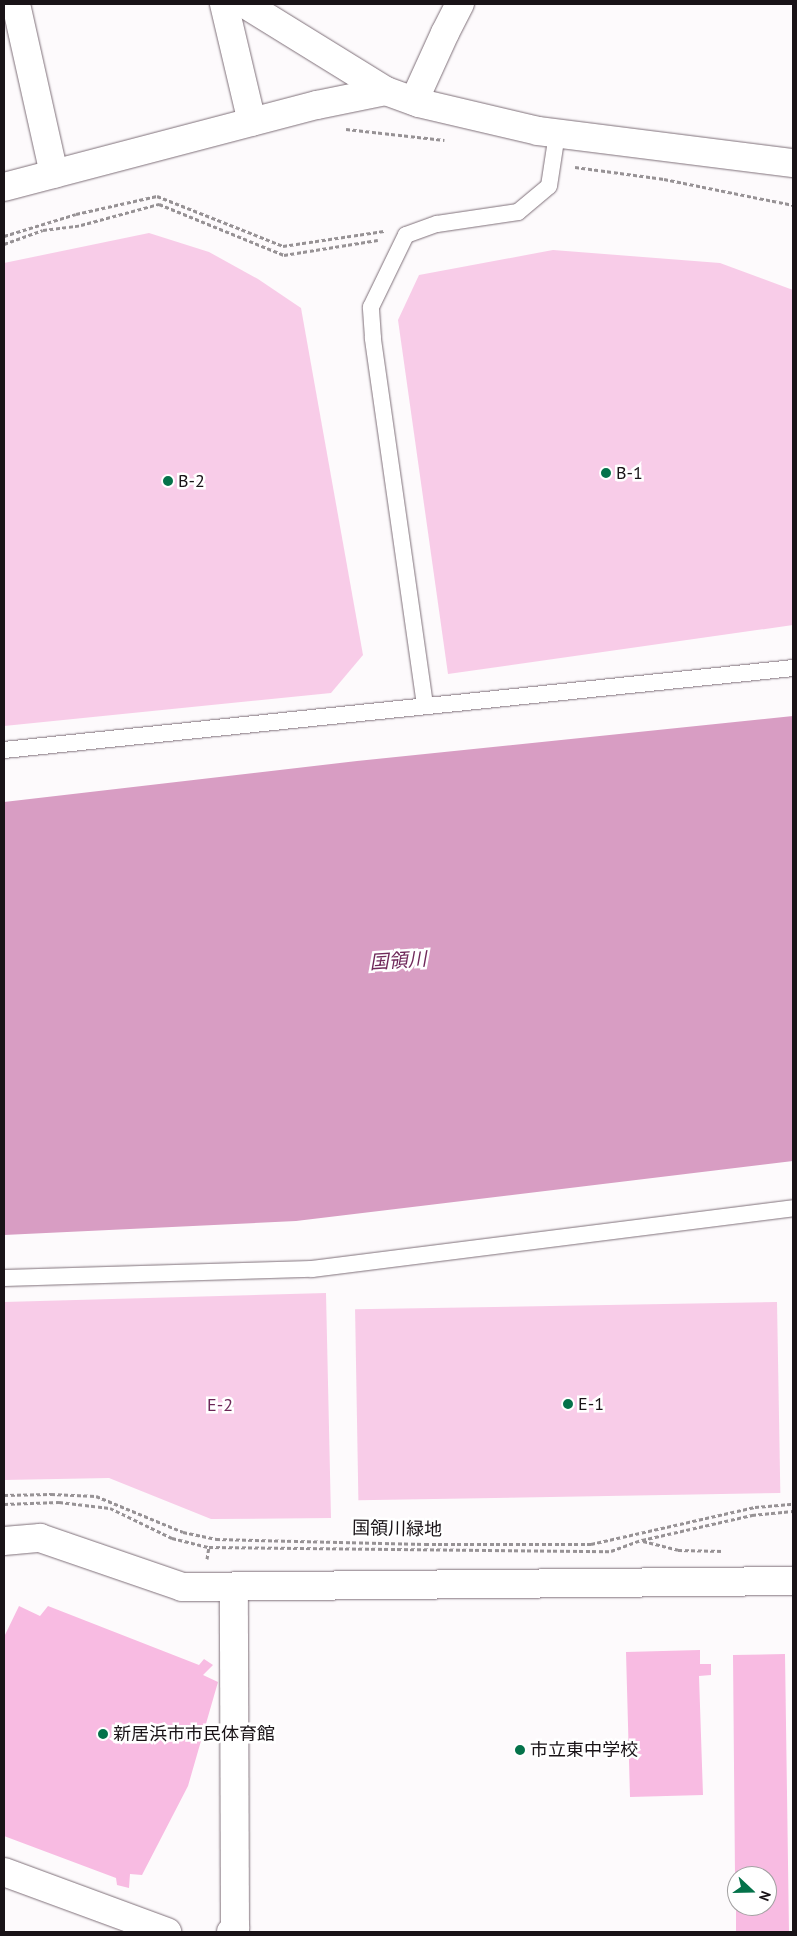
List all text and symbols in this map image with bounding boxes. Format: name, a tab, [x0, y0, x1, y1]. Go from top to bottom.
place label: B-1	[616, 462, 643, 484]
marker: B-1	[600, 467, 612, 479]
place label: B-2	[178, 470, 205, 492]
marker: B-2	[162, 475, 174, 487]
water label: 国領川	[369, 948, 427, 974]
place label: E-1	[578, 1393, 604, 1415]
park label: E-2	[207, 1394, 233, 1416]
marker: E-1	[562, 1398, 574, 1410]
street label: 国領川緑地	[352, 1517, 442, 1541]
place label: 新居浜市市民体育館	[113, 1723, 275, 1745]
marker: 新居浜市市民体育館	[97, 1728, 109, 1740]
place label: 市立東中学校	[530, 1739, 638, 1761]
marker: 市立東中学校	[514, 1744, 526, 1756]
north arrow	[727, 1866, 777, 1916]
text: N	[755, 1888, 775, 1904]

